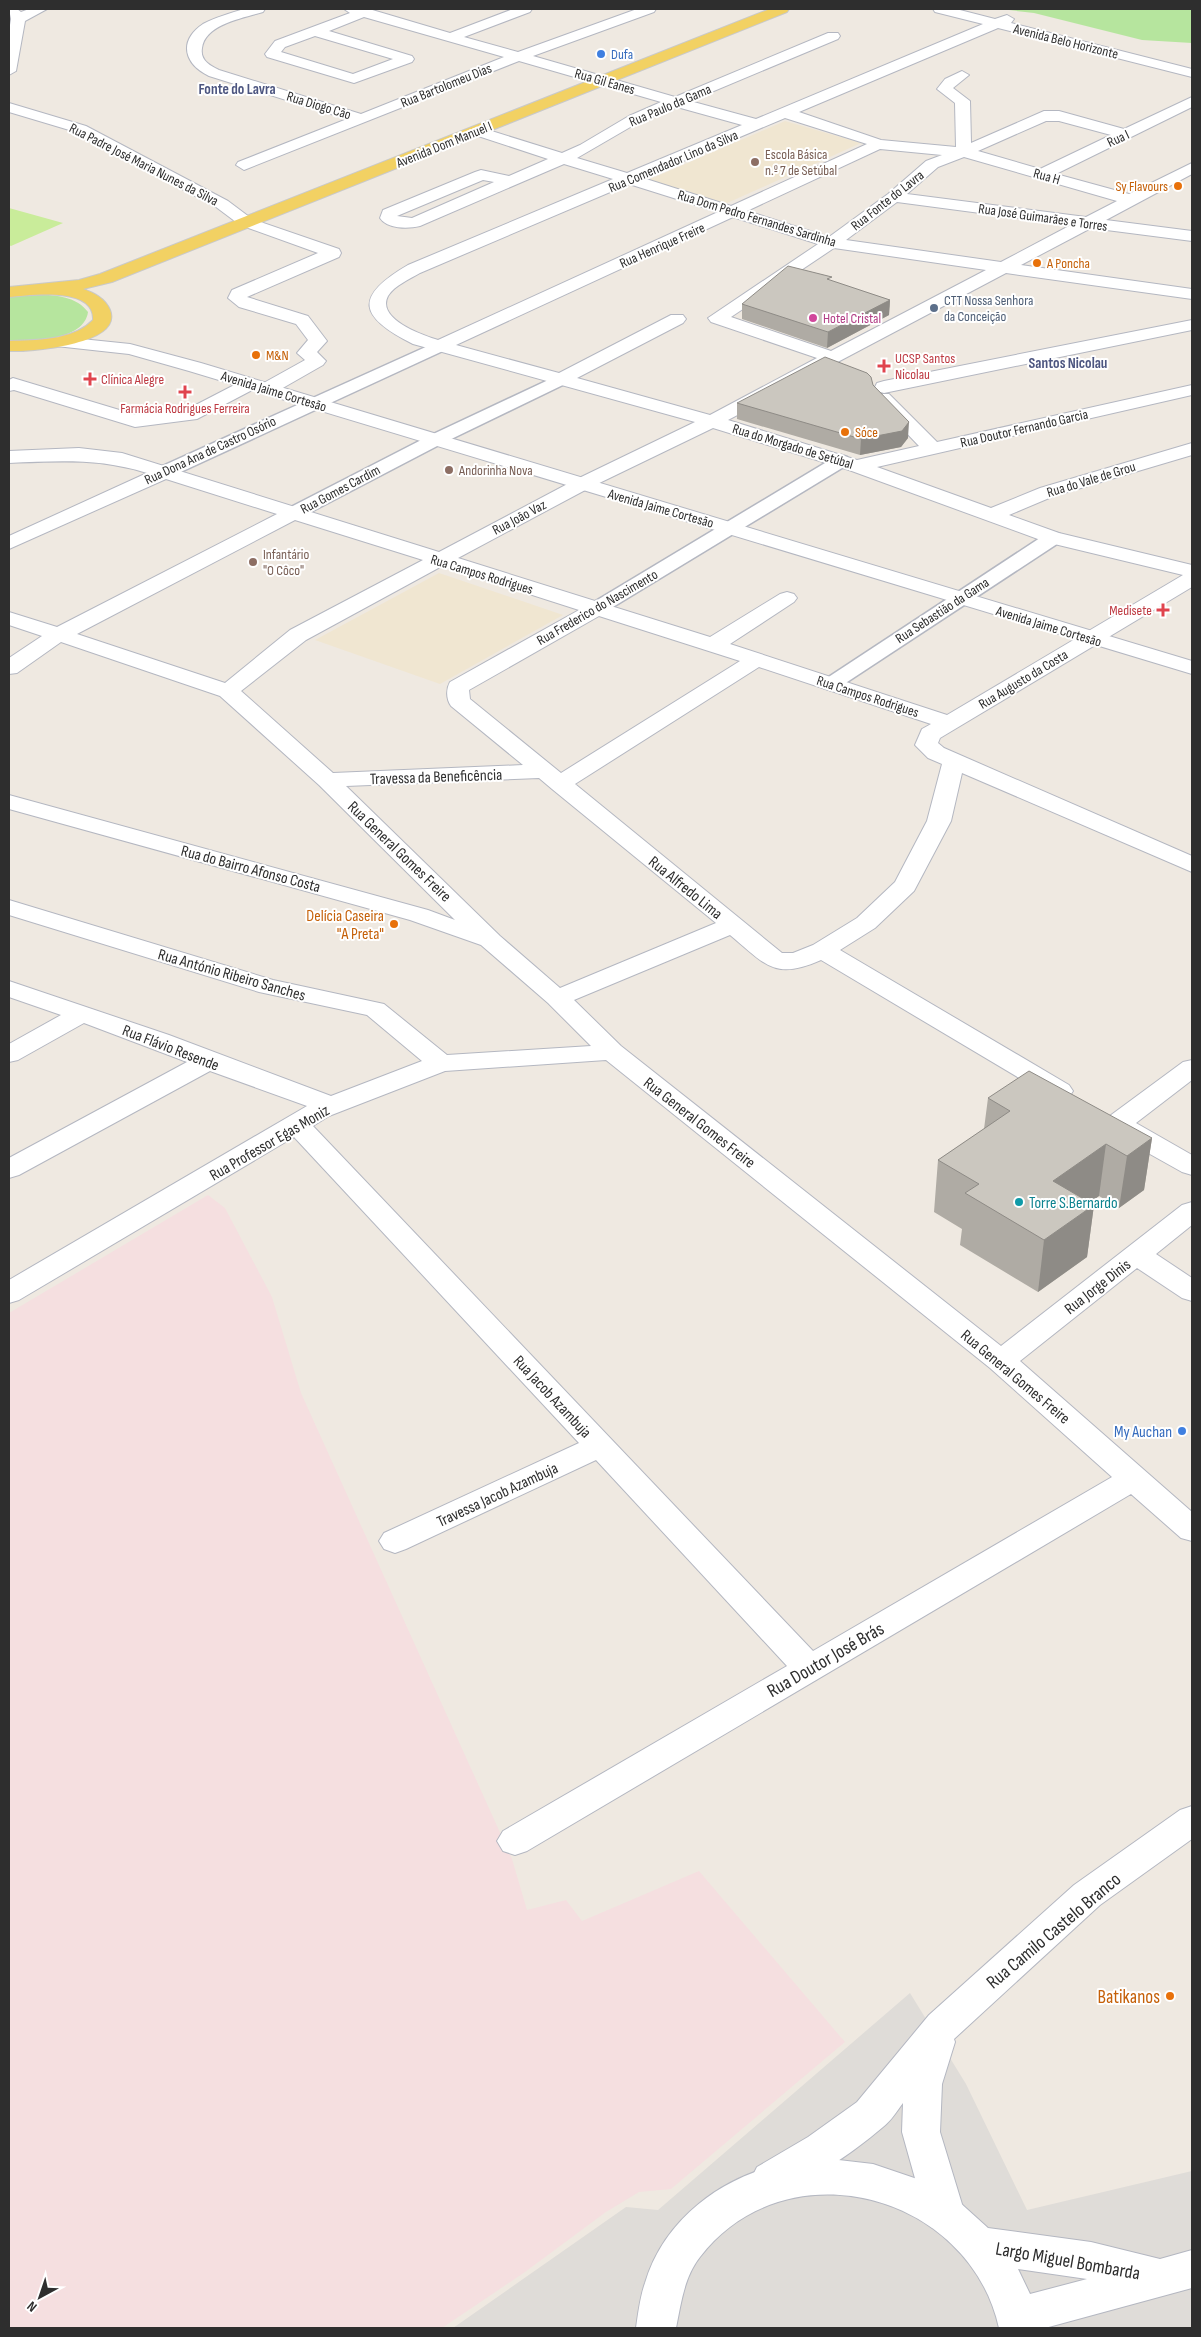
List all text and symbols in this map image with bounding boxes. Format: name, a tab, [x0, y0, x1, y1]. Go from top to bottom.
street label: Avenida Belo Horizonte	[1011, 20, 1120, 63]
place label: Dufa	[611, 46, 633, 63]
marker: Dufa	[595, 48, 607, 60]
street label: Rua Bartolomeu Dias	[398, 59, 494, 111]
street label: Rua Gil Eanes	[573, 65, 637, 98]
district label: Fonte do Lavra	[198, 80, 276, 99]
street label: Rua Paulo da Gama	[627, 81, 714, 130]
street label: Rua Diogo Cão	[285, 88, 353, 123]
street label: Avenida Dom Manuel I	[393, 118, 494, 172]
street label: Rua Padre José Maria Nunes da Silva	[66, 119, 221, 210]
street label: Rua Comendador Lino da Silva	[606, 126, 741, 196]
street label: Rua I	[1104, 126, 1132, 151]
place label: Escola Básica n.º 7 de Setúbal	[765, 146, 837, 179]
marker: Escola Básica n.º 7 de Setúbal	[749, 156, 761, 168]
street label: Rua H	[1032, 165, 1062, 188]
street label: Rua Fonte do Lavra	[847, 167, 927, 234]
place label: Sy Flavours	[1115, 178, 1168, 195]
marker: Sy Flavours	[1172, 180, 1184, 192]
street label: Rua Dom Pedro Fernandes Sardinha	[676, 186, 838, 251]
street label: Rua José Guimarães e Torres	[977, 200, 1109, 235]
street label: Rua Henrique Freire	[617, 219, 707, 272]
place label: A Poncha	[1046, 255, 1090, 272]
marker: A Poncha	[1031, 257, 1043, 269]
place label: CTT Nossa Senhora da Conceição	[944, 292, 1033, 325]
marker: CTT Nossa Senhora da Conceição	[928, 302, 940, 314]
place label: Hotel Cristal	[823, 310, 881, 327]
marker: Hotel Cristal	[807, 312, 819, 324]
place label: M&N	[266, 347, 289, 364]
marker: M&N	[250, 349, 262, 361]
place label: UCSP Santos Nicolau	[895, 350, 955, 383]
district label: Santos Nicolau	[1029, 354, 1107, 373]
marker: UCSP Santos Nicolau	[877, 359, 891, 373]
street label: Avenida Jaime Cortesão	[218, 367, 329, 416]
place label: Clínica Alegre	[101, 371, 164, 388]
marker: Clínica Alegre	[83, 372, 97, 386]
marker: Farmácia Rodrigues Ferreira	[179, 386, 191, 398]
place label: Farmácia Rodrigues Ferreira	[120, 400, 250, 417]
street label: Rua Doutor Fernando Garcia	[959, 406, 1090, 451]
street label: Rua Dona Ana de Castro Osório	[142, 412, 279, 488]
street label: Rua do Morgado de Setúbal	[730, 420, 855, 473]
place label: Sóce	[855, 424, 878, 441]
marker: Sóce	[839, 426, 851, 438]
street label: Rua do Vale de Grou	[1045, 458, 1138, 501]
street label: Rua Gomes Cardim	[297, 461, 383, 518]
place label: Andorinha Nova	[458, 462, 533, 479]
marker: Andorinha Nova	[443, 464, 455, 476]
street label: Avenida Jaime Cortesão	[605, 485, 716, 532]
street label: Rua João Vaz	[490, 496, 549, 539]
place label: Infantário "O Côco"	[263, 546, 309, 579]
street label: Rua Campos Rodrigues	[428, 551, 535, 598]
marker: Infantário "O Côco"	[247, 556, 259, 568]
street label: Rua Frederico do Nascimento	[534, 566, 661, 649]
street label: Rua Sebastião da Gama	[892, 574, 992, 647]
street label: Avenida Jaime Cortesão	[993, 602, 1104, 651]
place label: Medisete	[1109, 602, 1152, 619]
marker: Medisete	[1156, 603, 1170, 617]
street label: Rua Augusto da Costa	[976, 646, 1071, 713]
street label: Rua Campos Rodrigues	[815, 672, 921, 721]
street label: Travessa da Beneficência	[370, 766, 503, 789]
street label: Rua General Gomes Freire	[343, 798, 455, 906]
street label: Rua do Bairro Afonso Costa	[179, 842, 322, 897]
street label: Rua Alfredo Lima	[644, 853, 726, 924]
place label: Delícia Caseira "A Preta"	[306, 907, 384, 944]
marker: Delícia Caseira "A Preta"	[388, 918, 400, 930]
street label: Rua António Ribeiro Sanches	[156, 945, 308, 1006]
street label: Rua Flávio Resende	[119, 1021, 221, 1076]
street label: Rua General Gomes Freire	[639, 1074, 759, 1173]
street label: Rua Professor Egas Moniz	[206, 1101, 333, 1185]
place label: Torre S.Bernardo	[1029, 1194, 1118, 1213]
marker: Torre S.Bernardo	[1013, 1196, 1025, 1208]
street label: Rua Jorge Dinis	[1061, 1255, 1135, 1319]
street label: Rua General Gomes Freire	[957, 1326, 1074, 1428]
street label: Rua Jacob Azambuja	[509, 1352, 595, 1442]
place label: My Auchan	[1114, 1423, 1172, 1442]
marker: My Auchan	[1176, 1425, 1188, 1437]
street label: Travessa Jacob Azambuja	[434, 1459, 561, 1532]
street label: Rua Doutor José Brás	[763, 1617, 888, 1703]
street label: Rua Camilo Castelo Branco	[982, 1868, 1126, 1994]
place label: Batikanos	[1097, 1986, 1160, 2009]
marker: Batikanos	[1164, 1990, 1176, 2002]
street label: Largo Miguel Bombarda	[994, 2237, 1142, 2286]
north arrow	[15, 2272, 65, 2322]
text: N	[24, 2298, 40, 2315]

